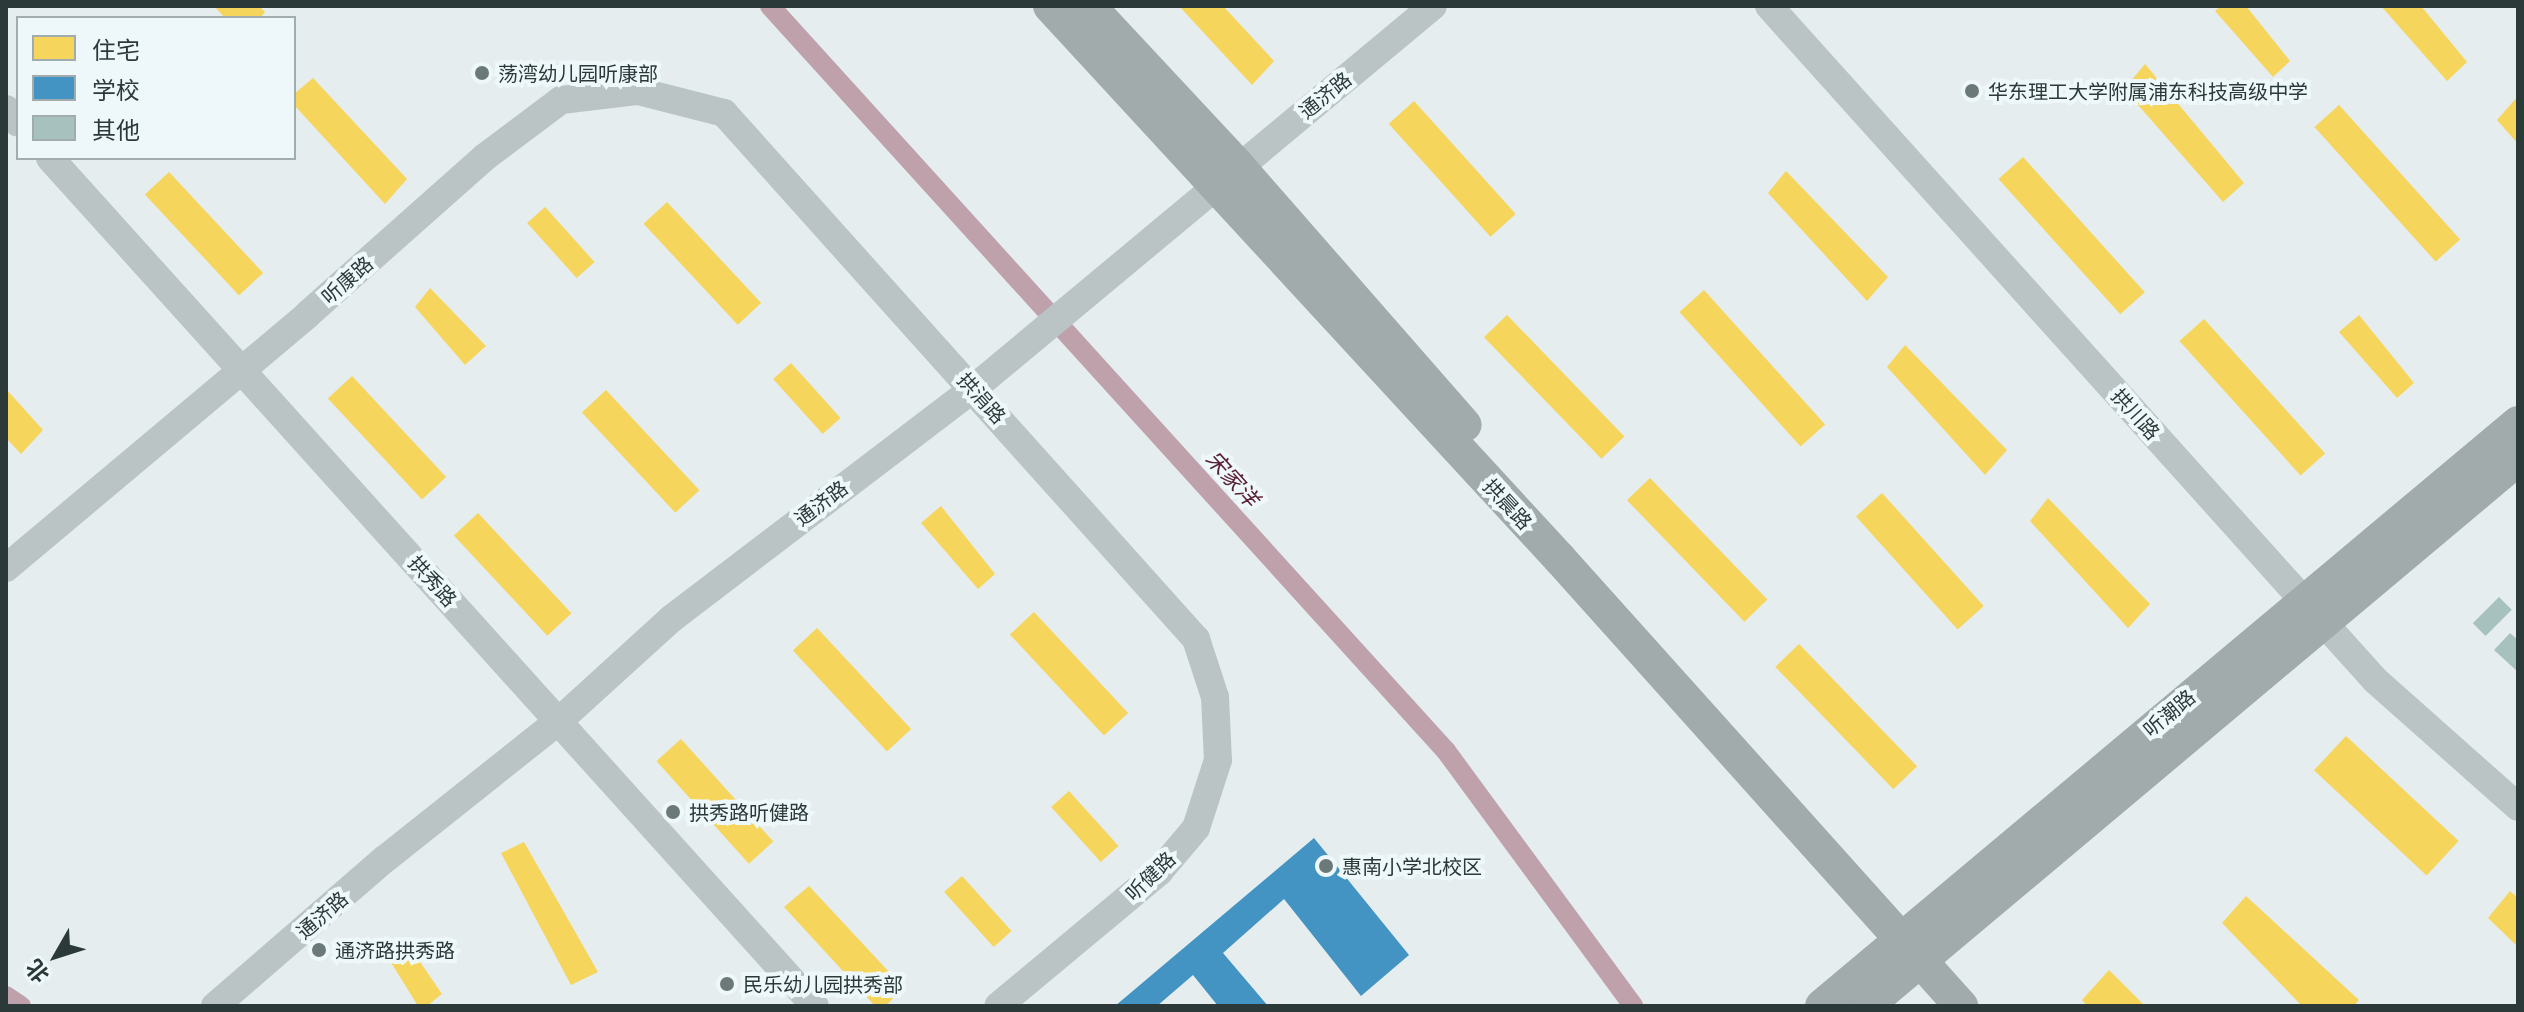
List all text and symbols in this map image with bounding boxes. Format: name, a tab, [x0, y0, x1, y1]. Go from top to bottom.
legend	[16, 16, 296, 160]
text: 住宅	[92, 37, 140, 64]
place label: 荡湾幼儿园听康部	[498, 61, 658, 85]
marker: 荡湾幼儿园听康部	[473, 64, 491, 82]
street label: 通济路	[1294, 67, 1356, 123]
text: 学校	[92, 77, 140, 104]
place label: 华东理工大学附属浦东科技高级中学	[1988, 79, 2308, 103]
marker: 华东理工大学附属浦东科技高级中学	[1963, 82, 1981, 100]
text: 其他	[92, 117, 140, 144]
street label: 听康路	[316, 251, 378, 309]
street label: 拱涓路	[953, 368, 1011, 428]
street label: 拱川路	[2107, 384, 2165, 444]
water label: 宋家洋	[1200, 446, 1264, 512]
street label: 拱晨路	[1479, 474, 1537, 534]
street label: 通济路	[790, 475, 852, 531]
street label: 拱秀路	[404, 551, 462, 611]
street label: 听潮路	[2138, 685, 2200, 741]
place label: 拱秀路听健路	[689, 800, 809, 824]
marker: 拱秀路听健路	[664, 803, 682, 821]
street label: 听健路	[1120, 847, 1180, 905]
place label: 惠南小学北校区	[1342, 854, 1482, 878]
marker: 惠南小学北校区	[1317, 857, 1335, 875]
street label: 通济路	[291, 886, 353, 944]
north arrow	[16, 916, 96, 996]
place label: 通济路拱秀路	[335, 938, 455, 962]
marker: 通济路拱秀路	[310, 941, 328, 959]
text: 北	[20, 954, 54, 988]
place label: 民乐幼儿园拱秀部	[743, 972, 903, 996]
marker: 民乐幼儿园拱秀部	[718, 975, 736, 993]

